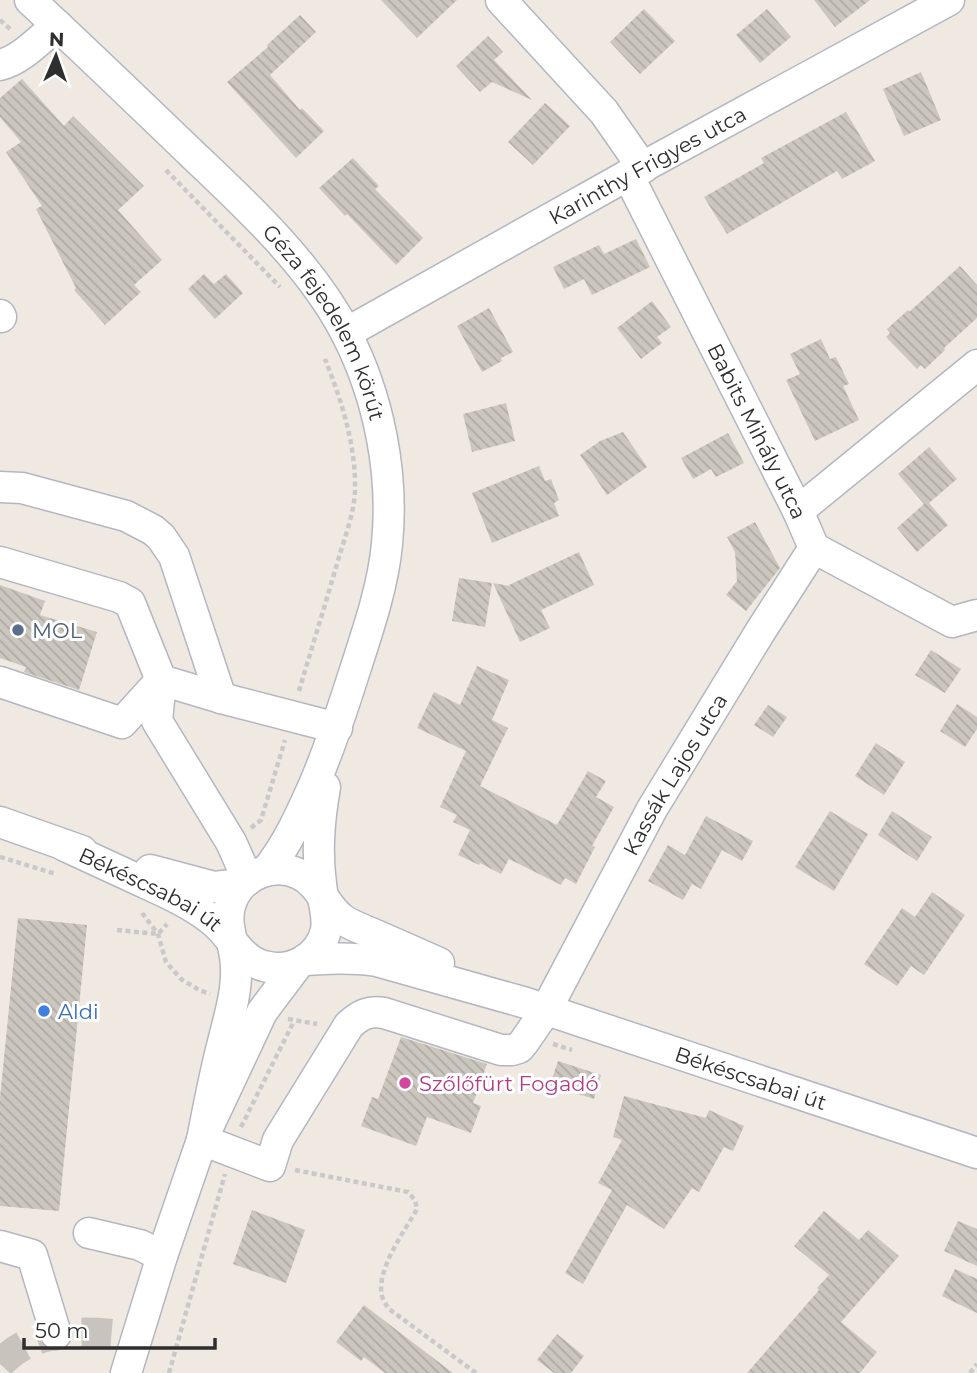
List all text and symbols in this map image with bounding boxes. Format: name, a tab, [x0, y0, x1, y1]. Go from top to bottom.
north arrow	[21, 21, 91, 91]
text: N	[48, 28, 65, 51]
street label: Karinthy Frigyes utca	[544, 101, 750, 229]
street label: Géza fejedelem körút	[258, 219, 390, 423]
street label: Babits Mihály utca	[703, 339, 812, 523]
place label: MOL	[32, 618, 83, 643]
marker: MOL	[10, 622, 26, 638]
street label: Kassák Lajos utca	[617, 689, 732, 860]
street label: Békéscsabai út	[75, 842, 228, 936]
place label: Aldi	[58, 999, 99, 1024]
marker: Aldi	[36, 1003, 52, 1019]
street label: Békéscsabai út	[672, 1041, 830, 1115]
place label: Szőlőfürt Fogadó	[419, 1071, 599, 1096]
marker: Szőlőfürt Fogadó	[397, 1075, 413, 1091]
scale bar	[24, 1306, 215, 1350]
text: 50 m	[35, 1318, 89, 1343]

